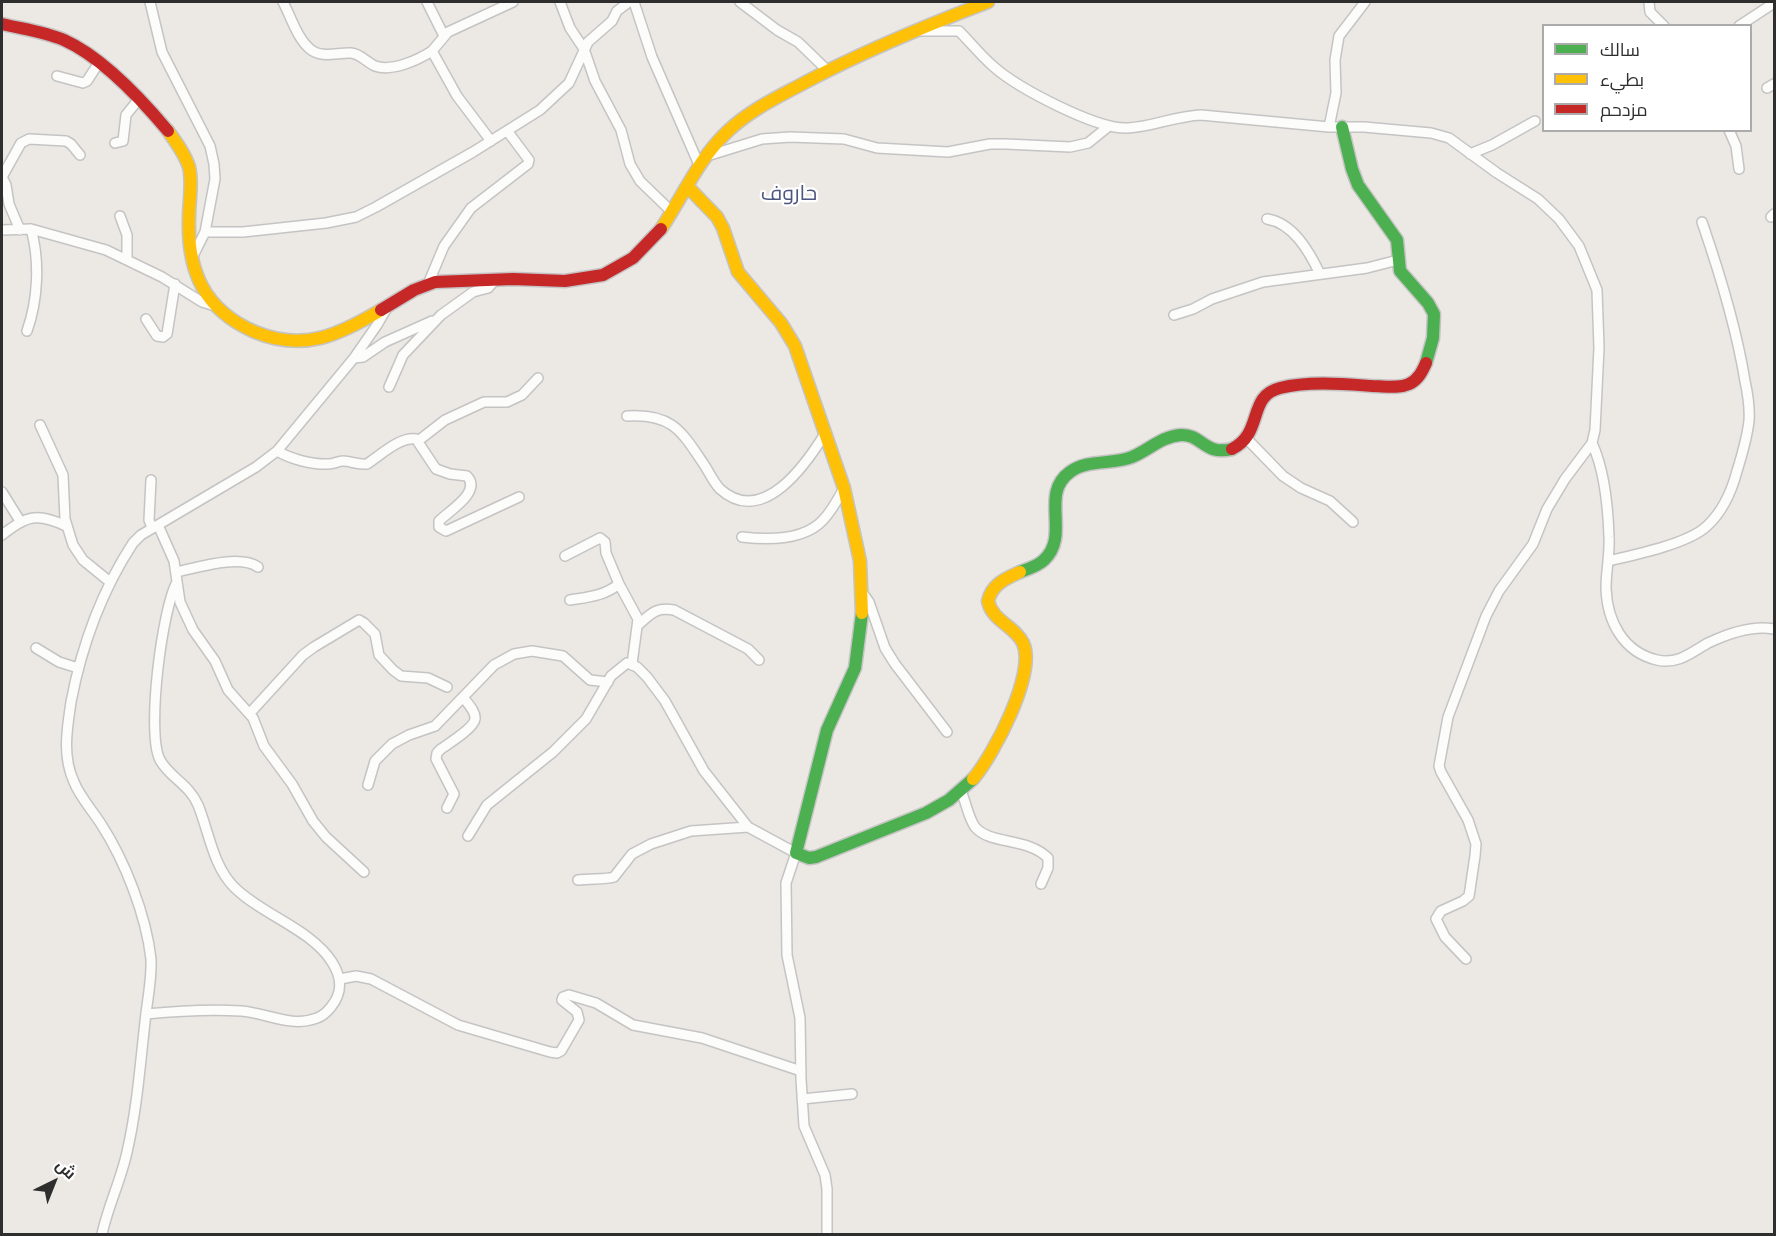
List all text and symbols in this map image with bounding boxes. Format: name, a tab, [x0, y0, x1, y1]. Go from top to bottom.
legend	[1542, 24, 1752, 132]
text: سالك	[1600, 38, 1640, 60]
text: بطيء	[1600, 68, 1644, 90]
text: مزدحم	[1600, 98, 1648, 120]
district label: حاروف	[761, 180, 817, 206]
north arrow	[24, 1152, 84, 1212]
text: ش	[53, 1155, 81, 1182]

